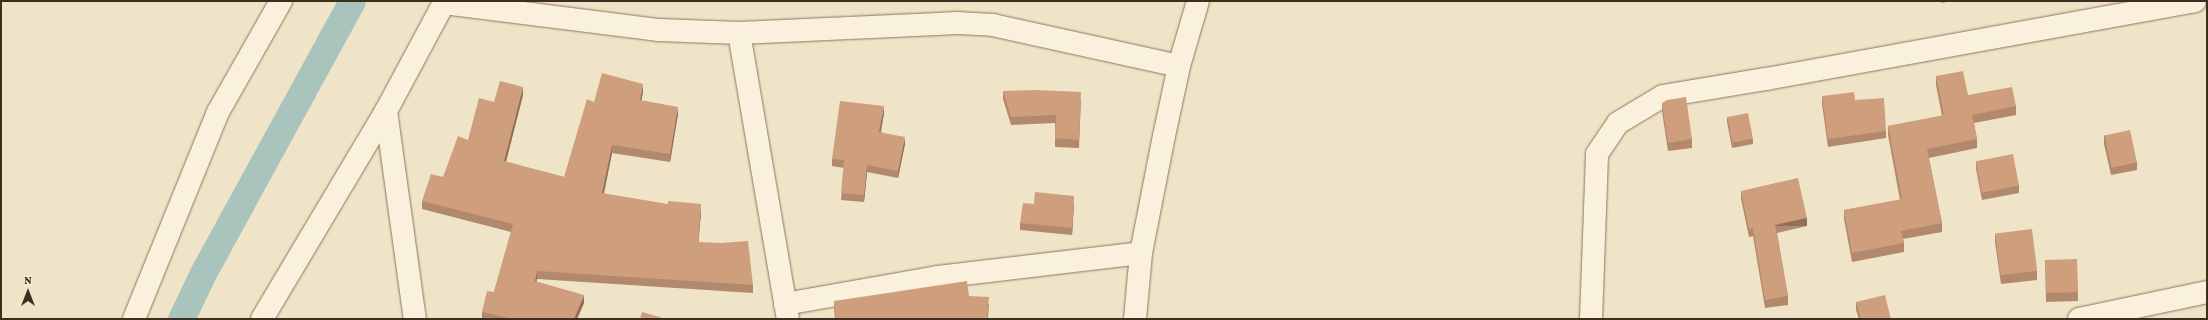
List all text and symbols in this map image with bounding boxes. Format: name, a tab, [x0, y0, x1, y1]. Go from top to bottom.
north arrow	[8, 272, 48, 312]
text: N	[24, 274, 32, 286]

